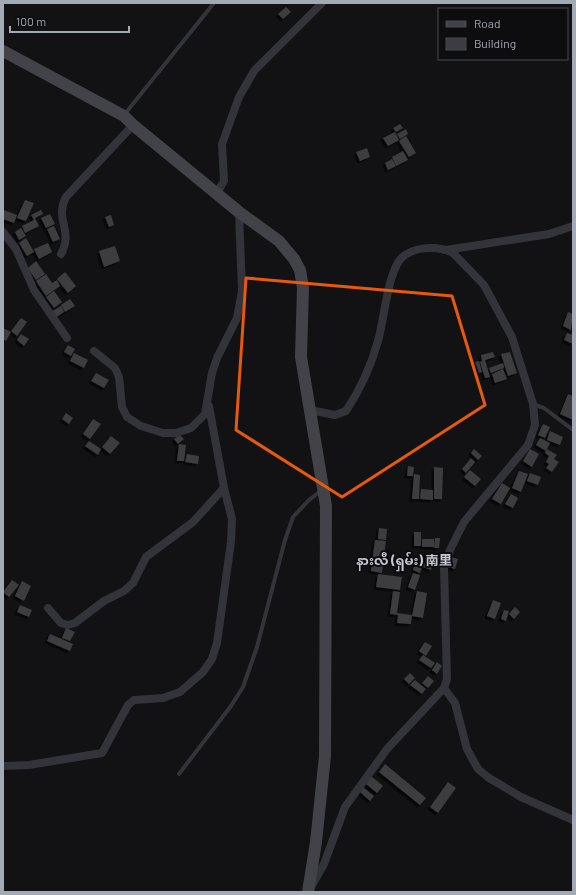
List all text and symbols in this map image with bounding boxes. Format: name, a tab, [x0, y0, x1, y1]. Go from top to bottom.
scale bar	[10, 8, 129, 34]
legend	[438, 8, 568, 60]
text: 100 m	[16, 14, 46, 28]
text: Road	[474, 16, 501, 30]
text: Building	[474, 36, 516, 50]
district label: နားလီ (ရှမ်း) 南里	[356, 551, 452, 572]

